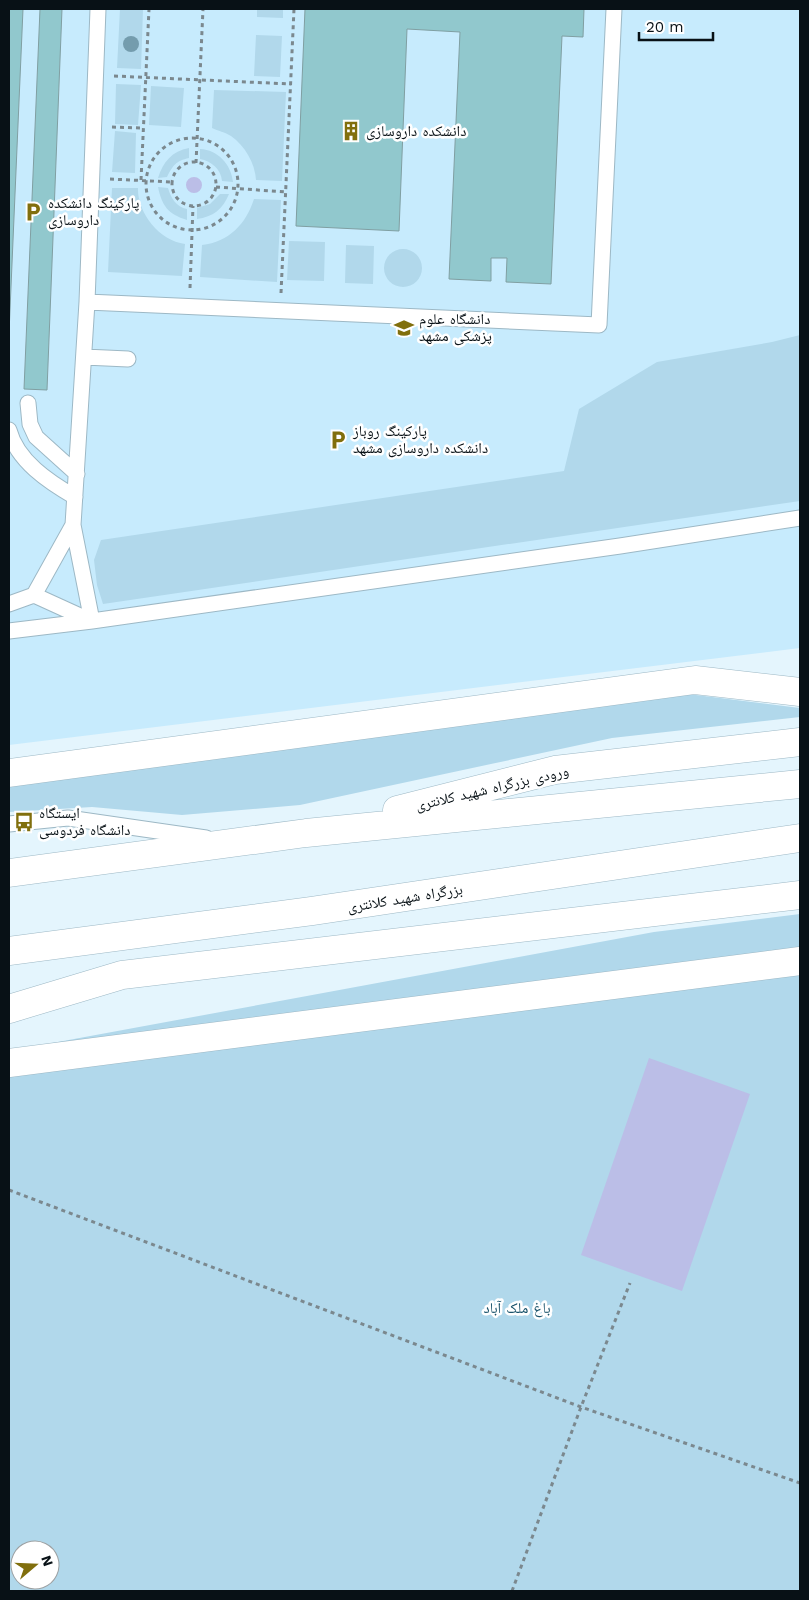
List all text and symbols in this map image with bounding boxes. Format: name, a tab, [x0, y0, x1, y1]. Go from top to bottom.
scale bar	[639, 10, 713, 42]
text: 20 m	[646, 18, 684, 36]
building icon: دانشکده داروسازی	[340, 120, 362, 142]
place label: دانشکده داروسازی	[366, 122, 466, 141]
place label: پارکینگ دانشکده داروسازی	[48, 194, 139, 230]
parking icon: پارکینگ دانشکده داروسازی	[22, 201, 44, 223]
place label: دانشگاه علوم پزشکی مشهد	[419, 310, 492, 346]
school or university icon: دانشگاه علوم پزشکی مشهد	[393, 317, 415, 339]
place label: پارکینگ روباز دانشکده داروسازی مشهد	[352, 422, 488, 458]
parking icon: پارکینگ روباز دانشکده داروسازی مشهد	[327, 429, 349, 451]
street label: ورودی بزرگراه شهید کلانتری	[414, 762, 571, 815]
place label: ایستگاه دانشگاه فردوسی	[39, 804, 131, 840]
bus stop icon: ایستگاه دانشگاه فردوسی	[13, 811, 35, 833]
street label: بزرگراه شهید کلانتری	[346, 880, 464, 917]
park label: باغ ملک آباد	[483, 1299, 551, 1318]
north arrow	[10, 1540, 60, 1590]
text: N	[38, 1553, 57, 1568]

